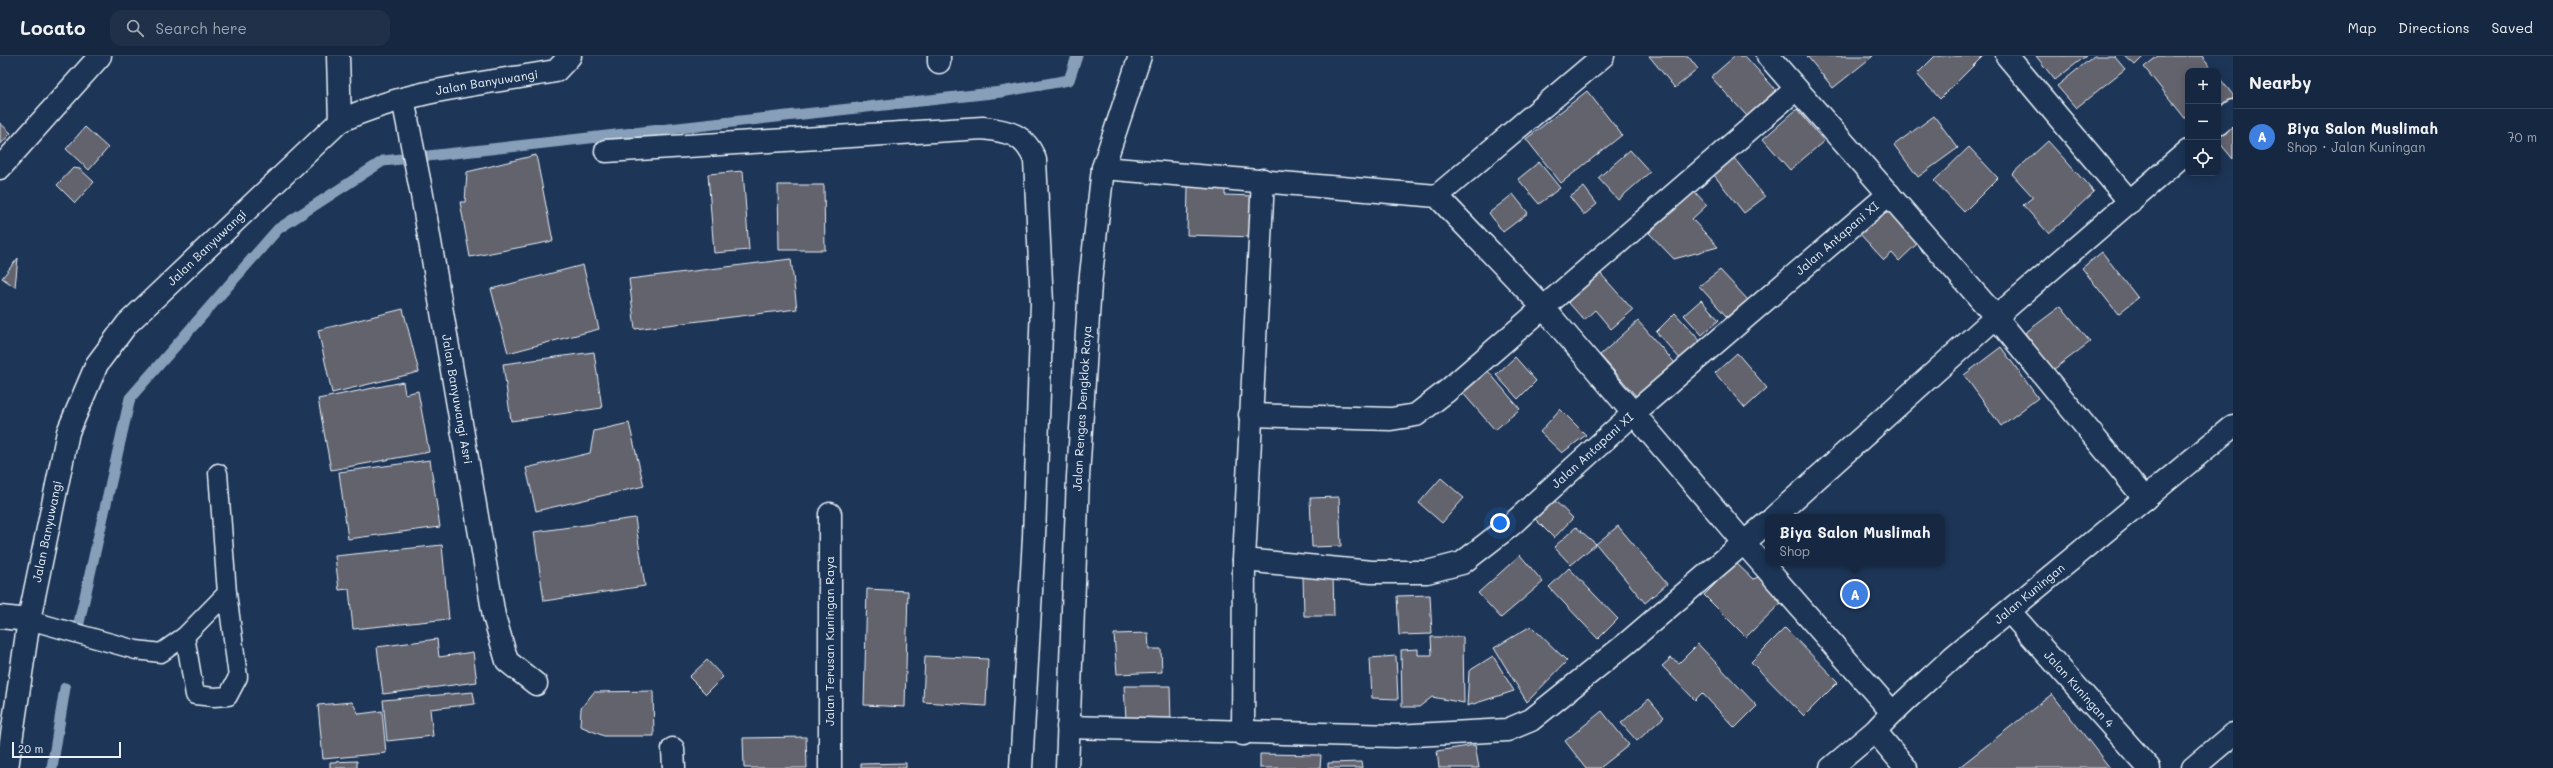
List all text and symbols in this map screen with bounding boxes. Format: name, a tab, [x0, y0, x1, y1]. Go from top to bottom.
search box	[110, 10, 390, 46]
text: Locato	[20, 15, 86, 40]
icon: search	[124, 17, 146, 39]
text: Search here	[156, 18, 247, 38]
text: Map	[2348, 18, 2376, 37]
text: Directions	[2398, 18, 2469, 37]
text: Saved	[2491, 18, 2533, 37]
street label: Jalan Banyuwangi	[434, 65, 539, 98]
map controls	[2185, 68, 2221, 176]
button: +	[2185, 68, 2221, 104]
text: Nearby	[2249, 71, 2311, 93]
button: −	[2185, 104, 2221, 140]
text: Biya Salon Muslimah	[2287, 118, 2438, 138]
text: A	[2257, 128, 2267, 145]
text: 70 m	[2507, 128, 2537, 145]
text: Shop · Jalan Kuningan	[2287, 138, 2426, 155]
button: locate	[2185, 140, 2221, 176]
street label: Jalan Antapani XI	[1792, 197, 1882, 278]
street label: Jalan Banyuwangi	[163, 206, 249, 289]
street label: Jalan Rengas Dengklok Raya	[1068, 325, 1094, 491]
street label: Jalan Banyuwangi Asri	[439, 333, 477, 465]
street label: Jalan Antapani XI	[1548, 409, 1636, 491]
street label: Jalan Banyuwangi	[28, 479, 65, 584]
your location	[1490, 513, 1510, 533]
popup	[1765, 514, 1945, 566]
text: Biya Salon Muslimah	[1780, 522, 1930, 542]
text: Shop	[1780, 542, 1810, 559]
street label: Jalan Terusan Kuningan Raya	[821, 556, 837, 726]
street label: Jalan Kuningan	[1990, 559, 2068, 627]
pin: A	[1842, 579, 1868, 609]
street label: Jalan Kuningan 4	[2041, 647, 2118, 731]
scale bar	[12, 740, 121, 759]
text: 20 m	[18, 741, 43, 756]

